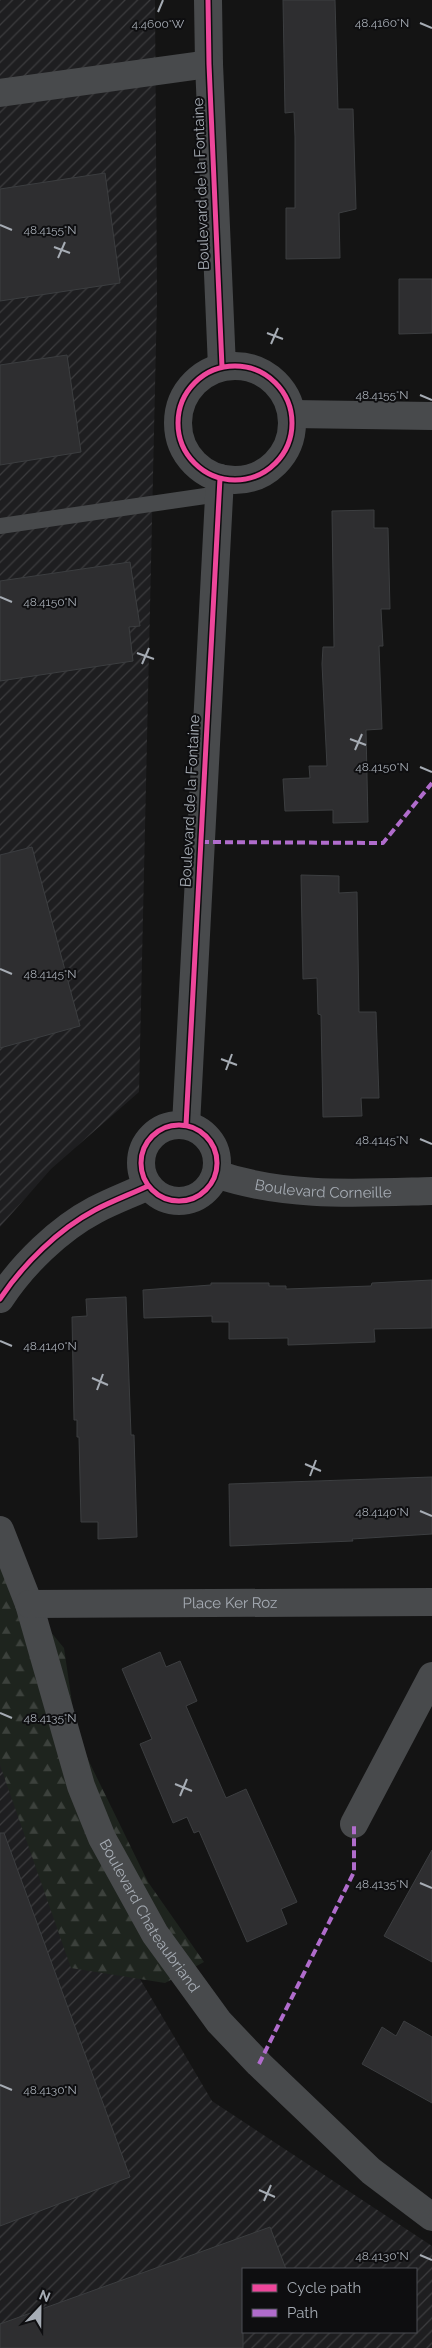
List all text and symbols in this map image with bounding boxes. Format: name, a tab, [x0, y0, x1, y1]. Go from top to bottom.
text: 48.4160°N	[355, 16, 409, 30]
text: 4.4600°W	[132, 17, 185, 31]
street label: Boulevard de la Fontaine	[189, 97, 213, 271]
text: 48.4155°N	[23, 223, 77, 237]
text: 48.4155°N	[355, 388, 409, 402]
text: 48.4150°N	[23, 595, 77, 609]
street label: Boulevard de la Fontaine	[176, 714, 204, 888]
text: 48.4150°N	[355, 760, 409, 774]
text: 48.4145°N	[23, 967, 77, 981]
text: 48.4145°N	[355, 1133, 409, 1147]
street label: Boulevard Corneille	[253, 1176, 392, 1202]
text: 48.4140°N	[23, 1339, 77, 1353]
text: 48.4140°N	[355, 1505, 409, 1519]
street label: Place Ker Roz	[183, 1594, 277, 1612]
text: 48.4135°N	[23, 1711, 77, 1725]
street label: Boulevard Chateaubriand	[95, 1836, 203, 1996]
text: 48.4135°N	[355, 1877, 409, 1891]
text: 48.4130°N	[23, 2083, 77, 2097]
text: 48.4130°N	[355, 2249, 409, 2263]
legend	[242, 2268, 417, 2333]
text: Cycle path	[287, 2279, 361, 2297]
north arrow	[15, 2283, 65, 2333]
text: N	[37, 2287, 53, 2305]
text: Path	[287, 2304, 318, 2322]

